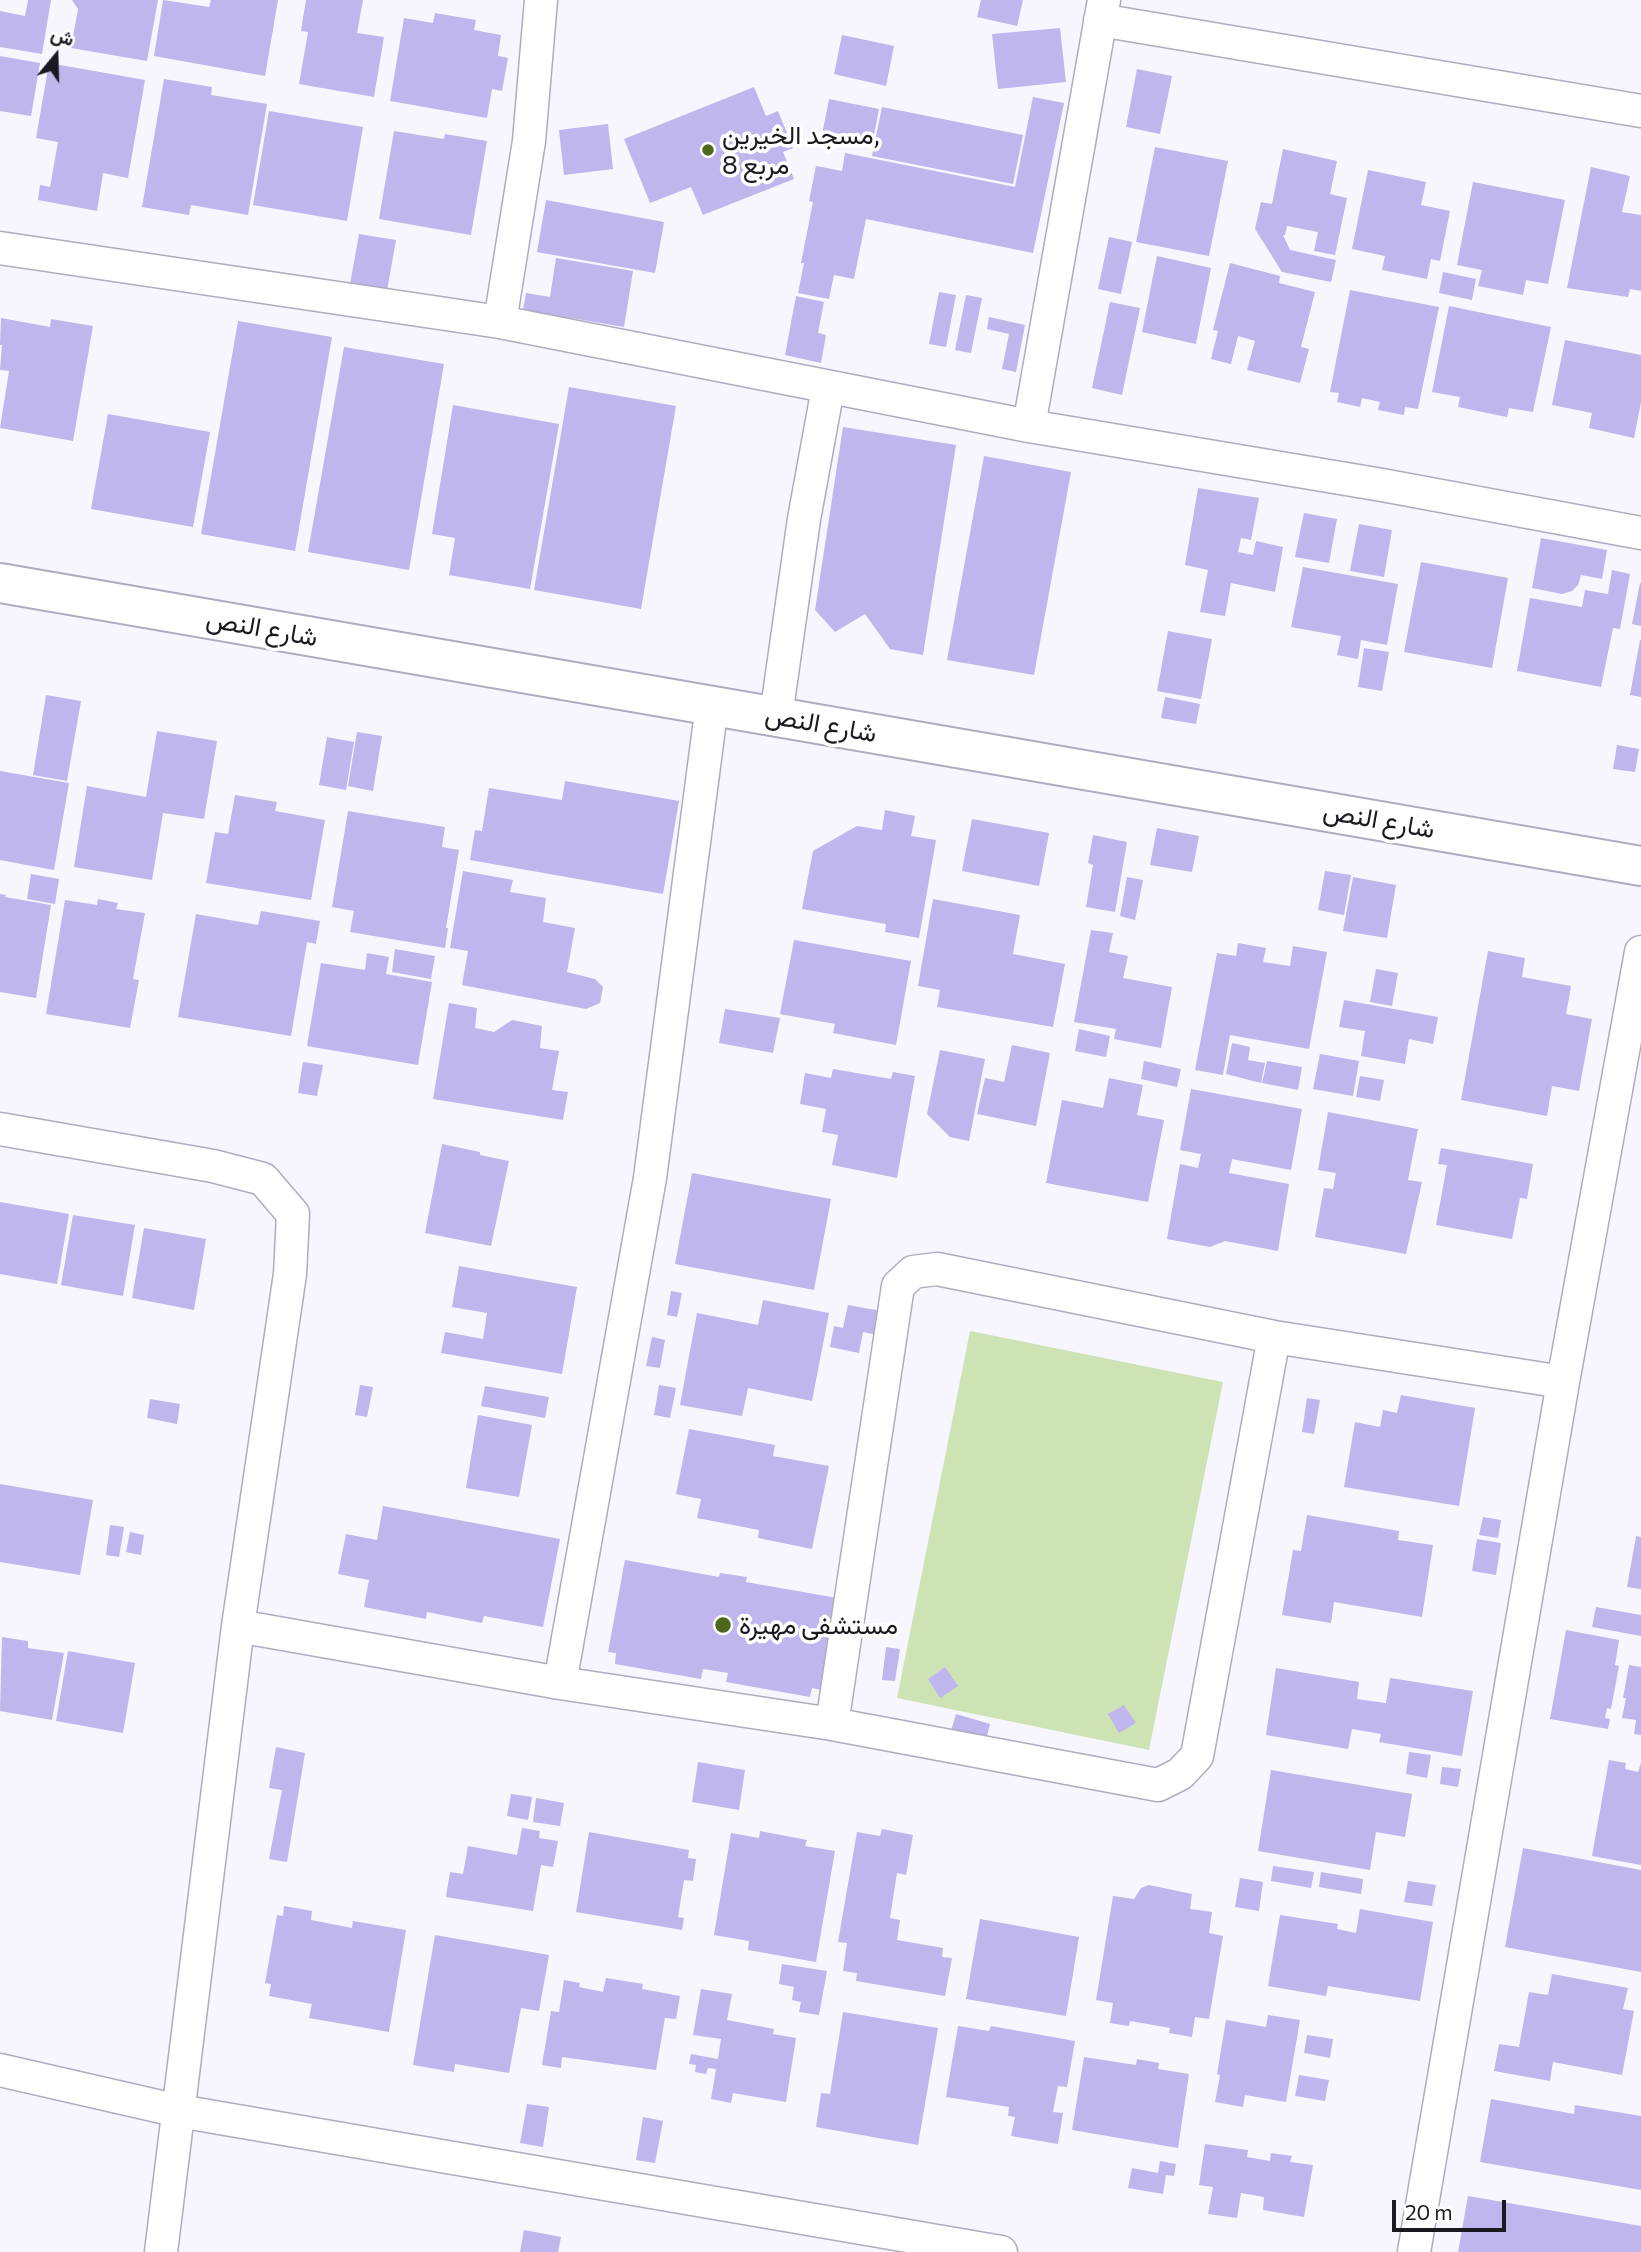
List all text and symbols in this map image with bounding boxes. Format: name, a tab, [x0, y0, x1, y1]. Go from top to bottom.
north arrow	[21, 21, 91, 91]
text: ش	[48, 21, 78, 50]
place label: مسجد الخيرين, مربع 8	[722, 119, 880, 180]
marker: مسجد الخيرين, مربع 8	[700, 142, 716, 158]
street label: شارع النص	[204, 603, 320, 653]
street label: شارع النص	[763, 699, 879, 749]
street label: شارع النص	[1321, 795, 1437, 845]
place label: مستشفى مهيرة	[739, 1609, 898, 1641]
marker: مستشفى مهيرة	[713, 1615, 733, 1635]
scale bar	[1396, 2186, 1510, 2230]
text: 20 m	[1405, 2199, 1453, 2224]

